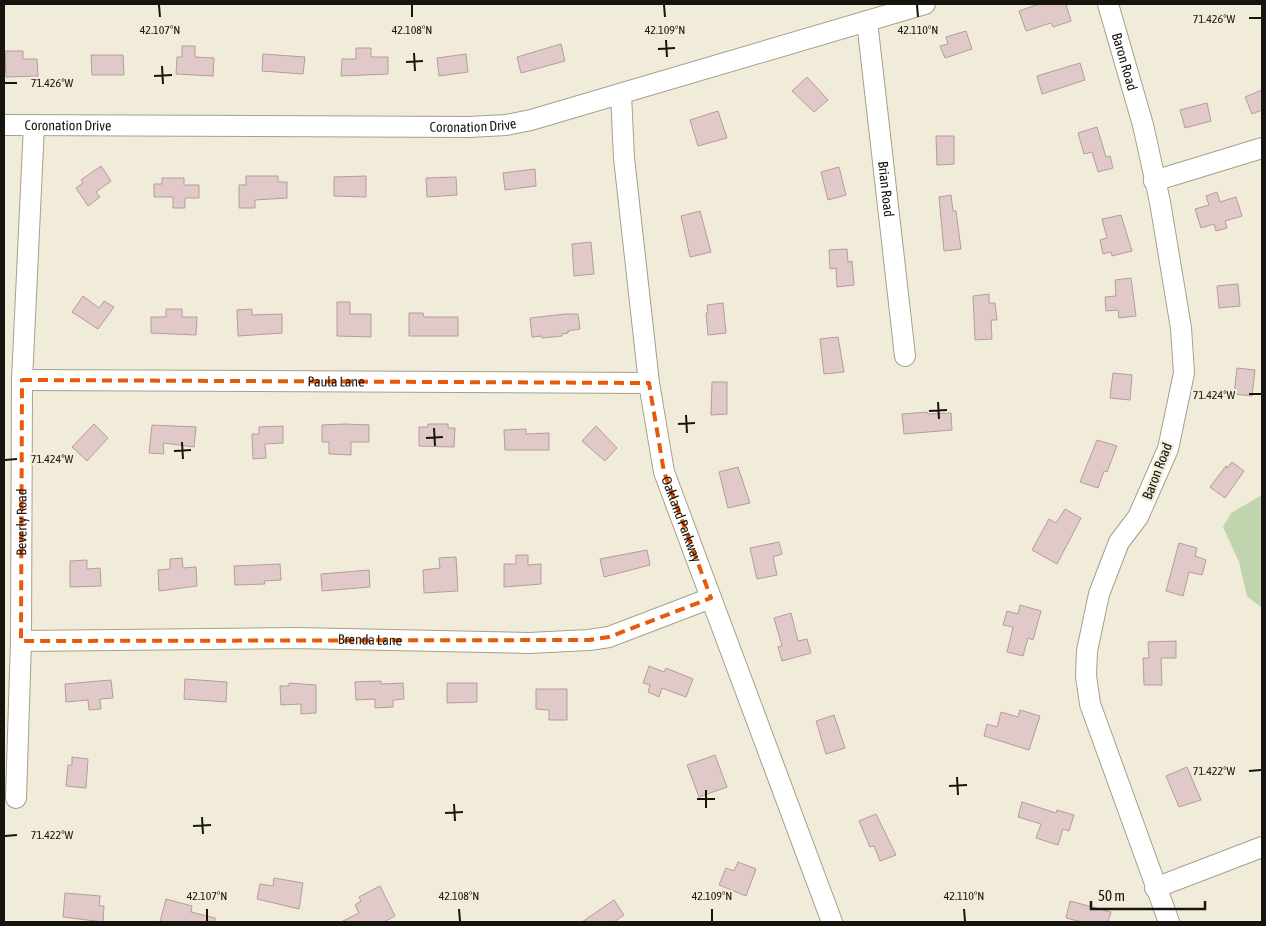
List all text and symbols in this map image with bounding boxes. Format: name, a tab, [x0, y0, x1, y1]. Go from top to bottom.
text: 71.426°W	[1193, 12, 1235, 26]
text: 42.107°N	[140, 23, 180, 37]
text: 42.108°N	[392, 23, 432, 37]
text: 42.109°N	[645, 23, 685, 37]
text: 42.110°N	[898, 23, 938, 37]
street label: Baron Road	[1109, 31, 1141, 92]
text: 71.426°W	[31, 76, 73, 90]
street label: Coronation Drive	[430, 115, 518, 135]
street label: Coronation Drive	[25, 117, 111, 133]
street label: Brian Road	[875, 160, 897, 218]
street label: Paula Lane	[307, 373, 365, 390]
text: 71.424°W	[1193, 388, 1235, 402]
street label: Baron Road	[1139, 440, 1175, 502]
text: 71.424°W	[31, 452, 73, 466]
street label: Oakland Parkway	[658, 474, 705, 564]
street label: Beverly Road	[13, 489, 30, 556]
street label: Brenda Lane	[338, 631, 402, 648]
text: 71.422°W	[1193, 764, 1235, 778]
text: 71.422°W	[31, 828, 73, 842]
scale bar	[1091, 878, 1205, 910]
text: 50 m	[1098, 887, 1125, 904]
text: 42.107°N	[187, 889, 227, 903]
text: 42.108°N	[439, 889, 479, 903]
text: 42.109°N	[692, 889, 732, 903]
text: 42.110°N	[944, 889, 984, 903]

